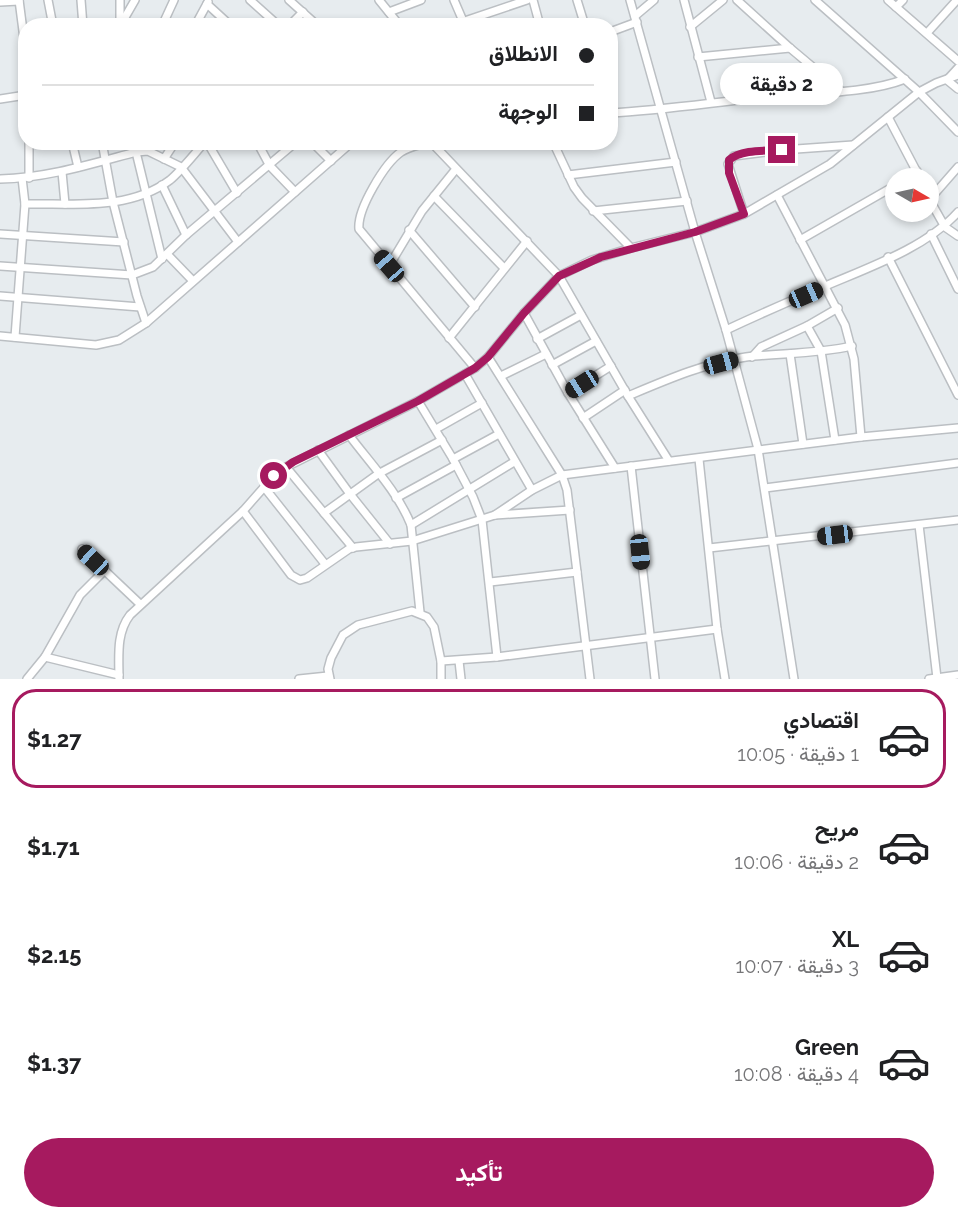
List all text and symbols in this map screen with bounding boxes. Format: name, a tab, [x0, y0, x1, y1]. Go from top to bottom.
text: الانطلاق	[489, 40, 558, 66]
callout: 2 دقيقة	[720, 63, 844, 105]
text: 2 دقيقة	[750, 72, 813, 96]
text: الوجهة	[498, 98, 558, 124]
route end	[768, 136, 795, 163]
north arrow	[885, 168, 939, 222]
map controls	[885, 168, 939, 222]
car	[370, 247, 408, 285]
car	[786, 279, 826, 311]
car	[701, 350, 741, 376]
car	[562, 367, 602, 401]
route start	[260, 462, 287, 489]
car	[816, 524, 854, 546]
car	[629, 533, 651, 571]
car	[74, 541, 112, 579]
text: اقتصادي	[783, 707, 859, 733]
icon: car	[877, 712, 931, 766]
text: $1.27	[27, 726, 82, 752]
text: 1 دقيقة · 10:05	[737, 742, 859, 766]
text: مريح	[815, 815, 859, 841]
icon: car	[877, 820, 931, 874]
text: $1.71	[27, 834, 80, 860]
text: 2 دقيقة · 10:06	[734, 850, 859, 874]
text: XL	[832, 926, 859, 952]
icon: car	[877, 928, 931, 982]
text: $2.15	[27, 942, 81, 968]
text: 3 دقيقة · 10:07	[736, 954, 859, 978]
text: Green	[795, 1034, 859, 1060]
icon: car	[877, 1036, 931, 1090]
text: $1.37	[27, 1050, 81, 1076]
text: 4 دقيقة · 10:08	[734, 1062, 859, 1086]
button: تأكيد	[24, 1138, 934, 1207]

